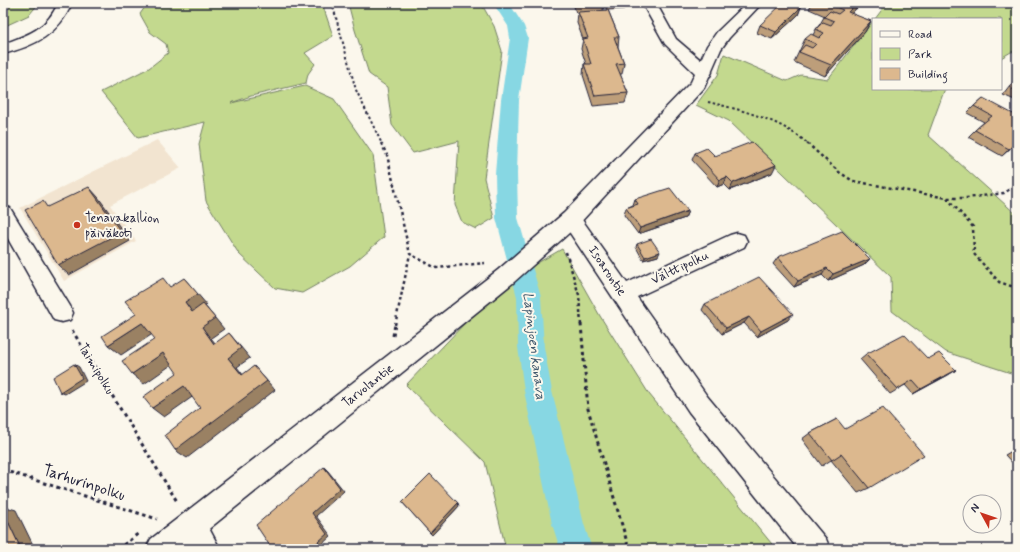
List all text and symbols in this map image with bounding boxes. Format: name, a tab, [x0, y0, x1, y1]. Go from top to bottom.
legend	[872, 18, 1002, 90]
text: Road	[908, 27, 932, 43]
text: Park	[908, 47, 932, 63]
text: Building	[908, 67, 948, 84]
place label: Tenavakallion päiväkoti	[85, 210, 159, 242]
marker: Tenavakallion päiväkoti	[72, 220, 82, 230]
street label: Isoarontie	[584, 243, 630, 299]
street label: Välttipolku	[648, 247, 712, 289]
water label: Lapinjoen kanava	[518, 291, 550, 401]
street label: Taimipolku	[74, 340, 118, 398]
street label: Tarvolantie	[339, 360, 397, 412]
street label: Tarhurinpolku	[40, 460, 128, 506]
north arrow	[962, 494, 1002, 534]
text: N	[967, 501, 983, 516]

